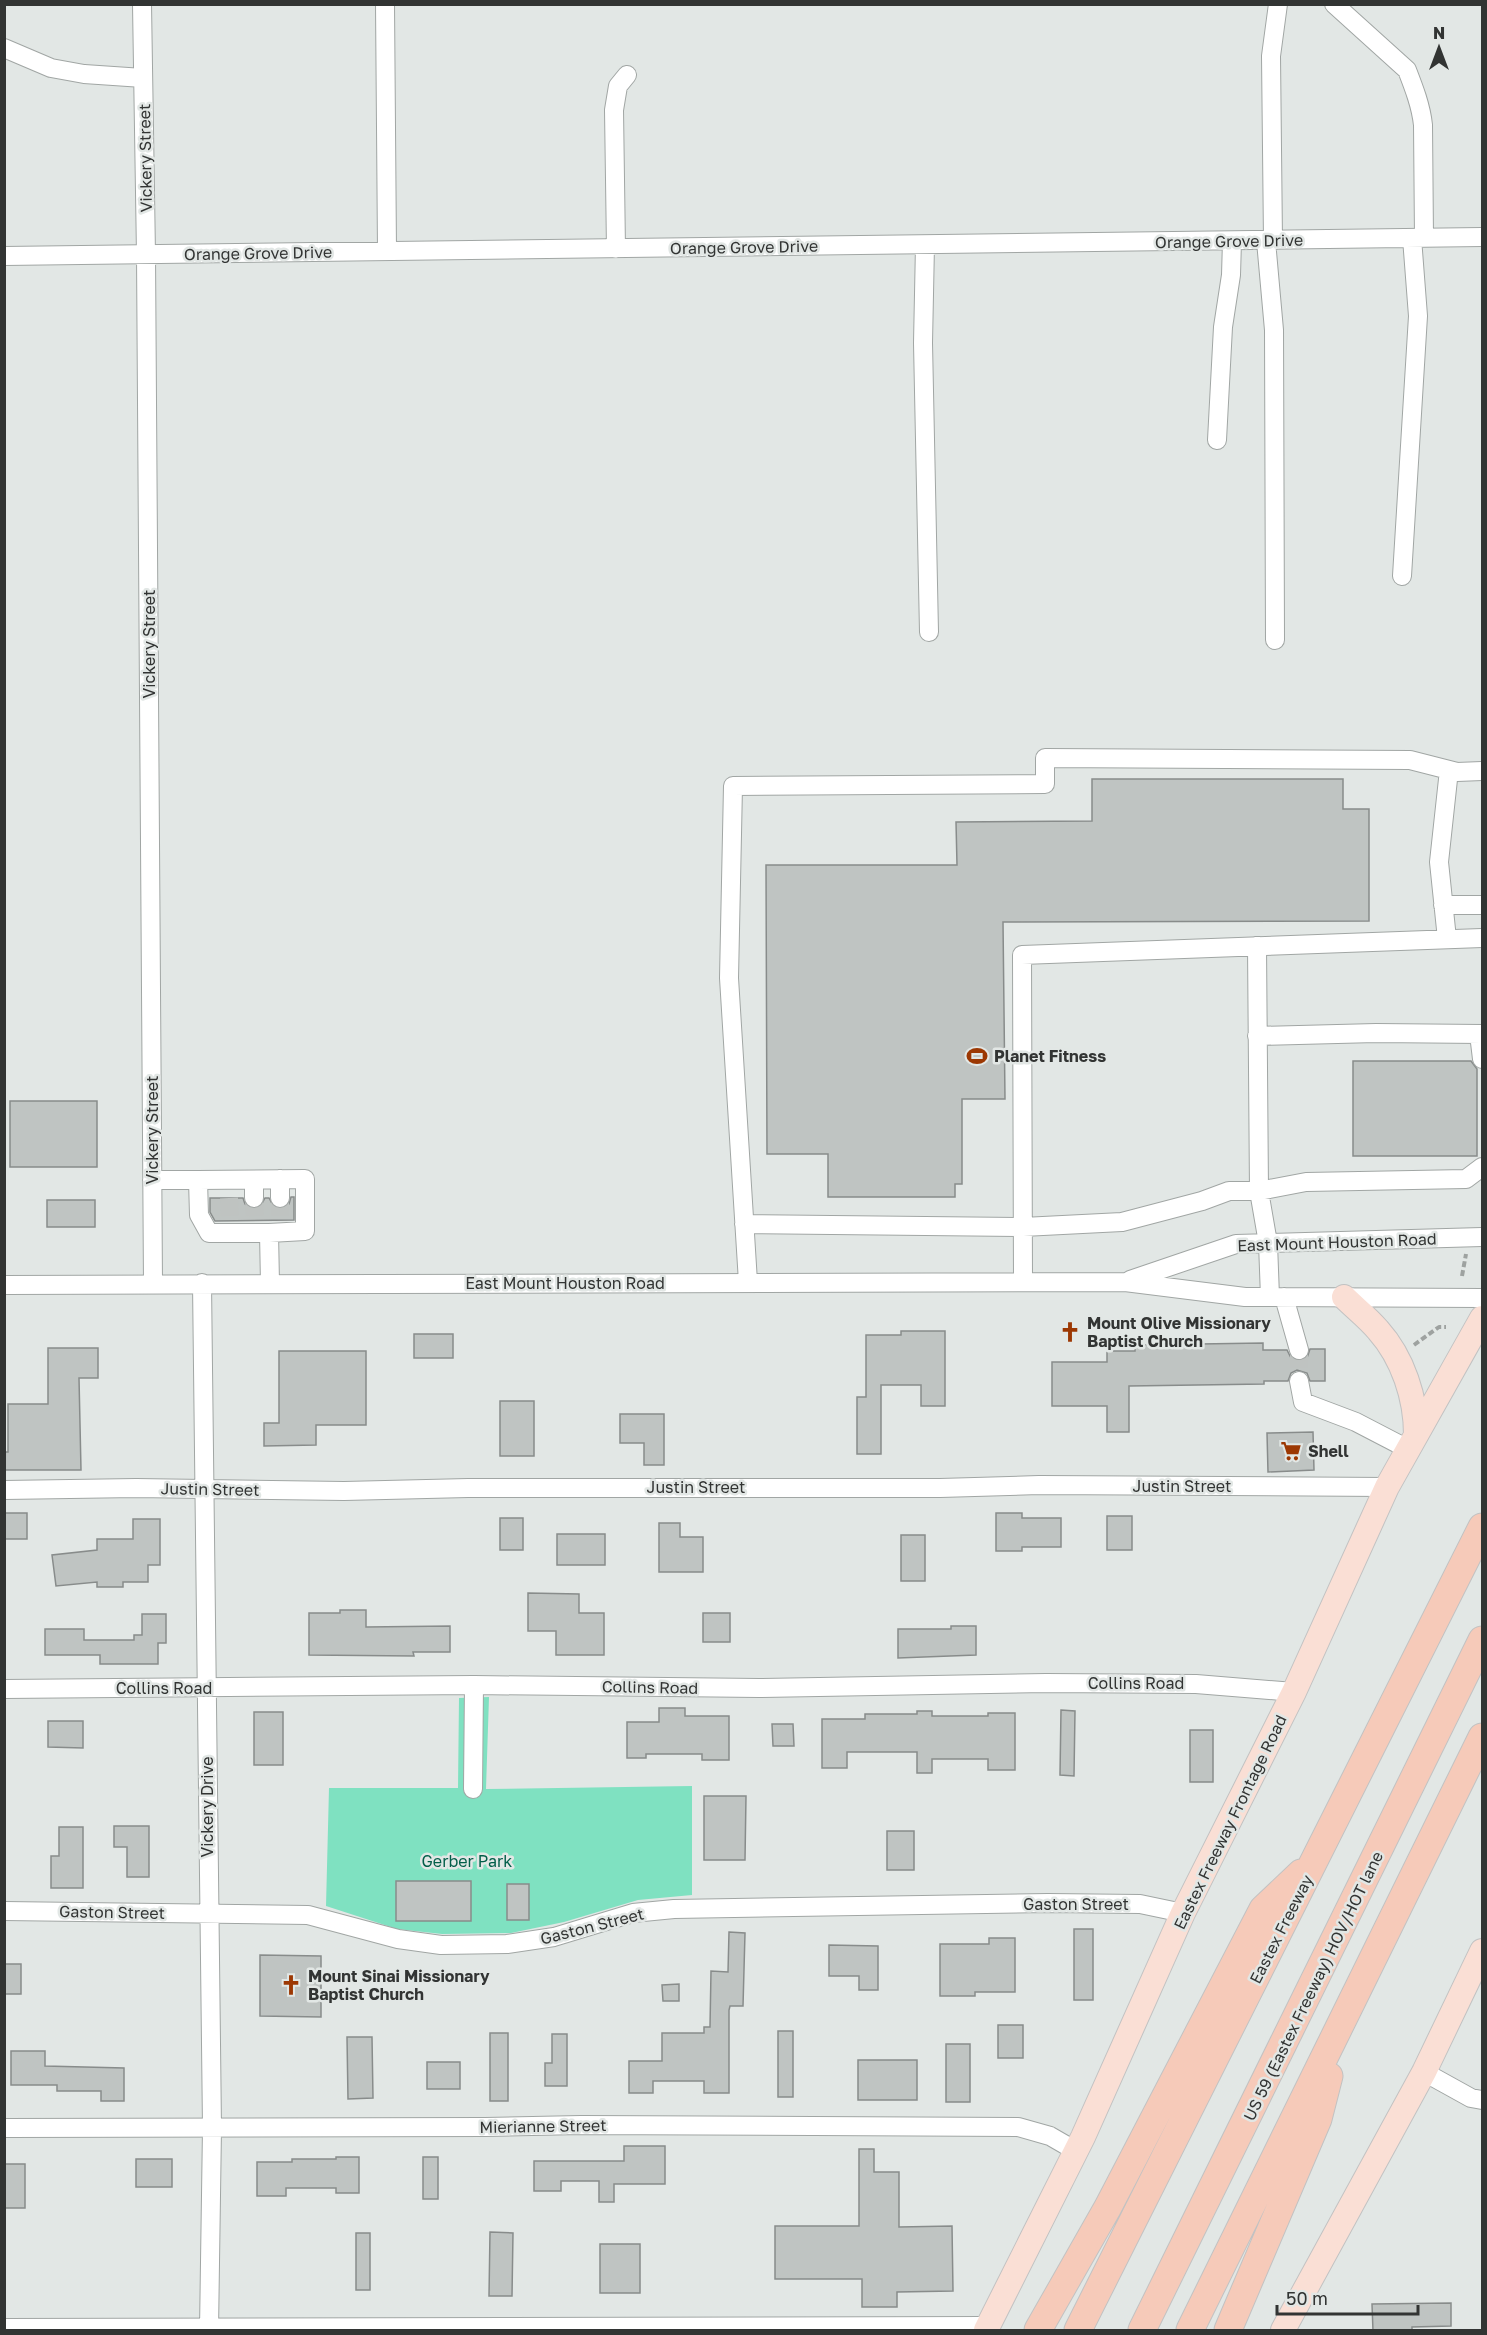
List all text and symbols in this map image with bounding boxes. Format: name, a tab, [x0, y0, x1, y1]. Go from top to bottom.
north arrow	[1409, 18, 1469, 78]
text: N	[1433, 23, 1445, 43]
street label: Vickery Street	[134, 103, 156, 213]
street label: Orange Grove Drive	[1155, 230, 1303, 252]
street label: Orange Grove Drive	[670, 236, 818, 258]
street label: Orange Grove Drive	[184, 242, 332, 264]
street label: Vickery Street	[139, 590, 159, 698]
sports icon: Planet Fitness	[965, 1044, 989, 1068]
place label: Planet Fitness	[994, 1046, 1106, 1066]
street label: Vickery Street	[142, 1076, 162, 1184]
street label: East Mount Houston Road	[1237, 1229, 1437, 1255]
street label: East Mount Houston Road	[465, 1273, 665, 1293]
place label: Mount Olive Missionary Baptist Church	[1087, 1313, 1271, 1351]
church icon: Mount Olive Missionary Baptist Church	[1058, 1320, 1082, 1344]
supermarket icon: Shell	[1279, 1439, 1303, 1463]
place label: Shell	[1308, 1441, 1349, 1461]
street label: Justin Street	[1133, 1476, 1231, 1496]
street label: Justin Street	[647, 1477, 745, 1497]
street label: Justin Street	[160, 1478, 260, 1500]
street label: Collins Road	[1088, 1673, 1184, 1693]
street label: Collins Road	[602, 1676, 698, 1698]
street label: Collins Road	[116, 1678, 212, 1698]
street label: Eastex Freeway Frontage Road	[1170, 1712, 1290, 1932]
street label: Vickery Drive	[197, 1756, 217, 1858]
street label: US 59 (Eastex Freeway) HOV/HOT lane	[1239, 1848, 1387, 2124]
park label: Gerber Park	[422, 1851, 512, 1871]
street label: Eastex Freeway	[1245, 1871, 1317, 1987]
street label: Gaston Street	[1023, 1894, 1129, 1914]
street label: Gaston Street	[59, 1901, 165, 1923]
street label: Gaston Street	[538, 1903, 646, 1949]
place label: Mount Sinai Missionary Baptist Church	[308, 1966, 490, 2004]
church icon: Mount Sinai Missionary Baptist Church	[279, 1973, 303, 1997]
street label: Mierianne Street	[479, 2115, 607, 2137]
scale bar	[1277, 2278, 1418, 2316]
text: 50 m	[1286, 2287, 1328, 2309]

